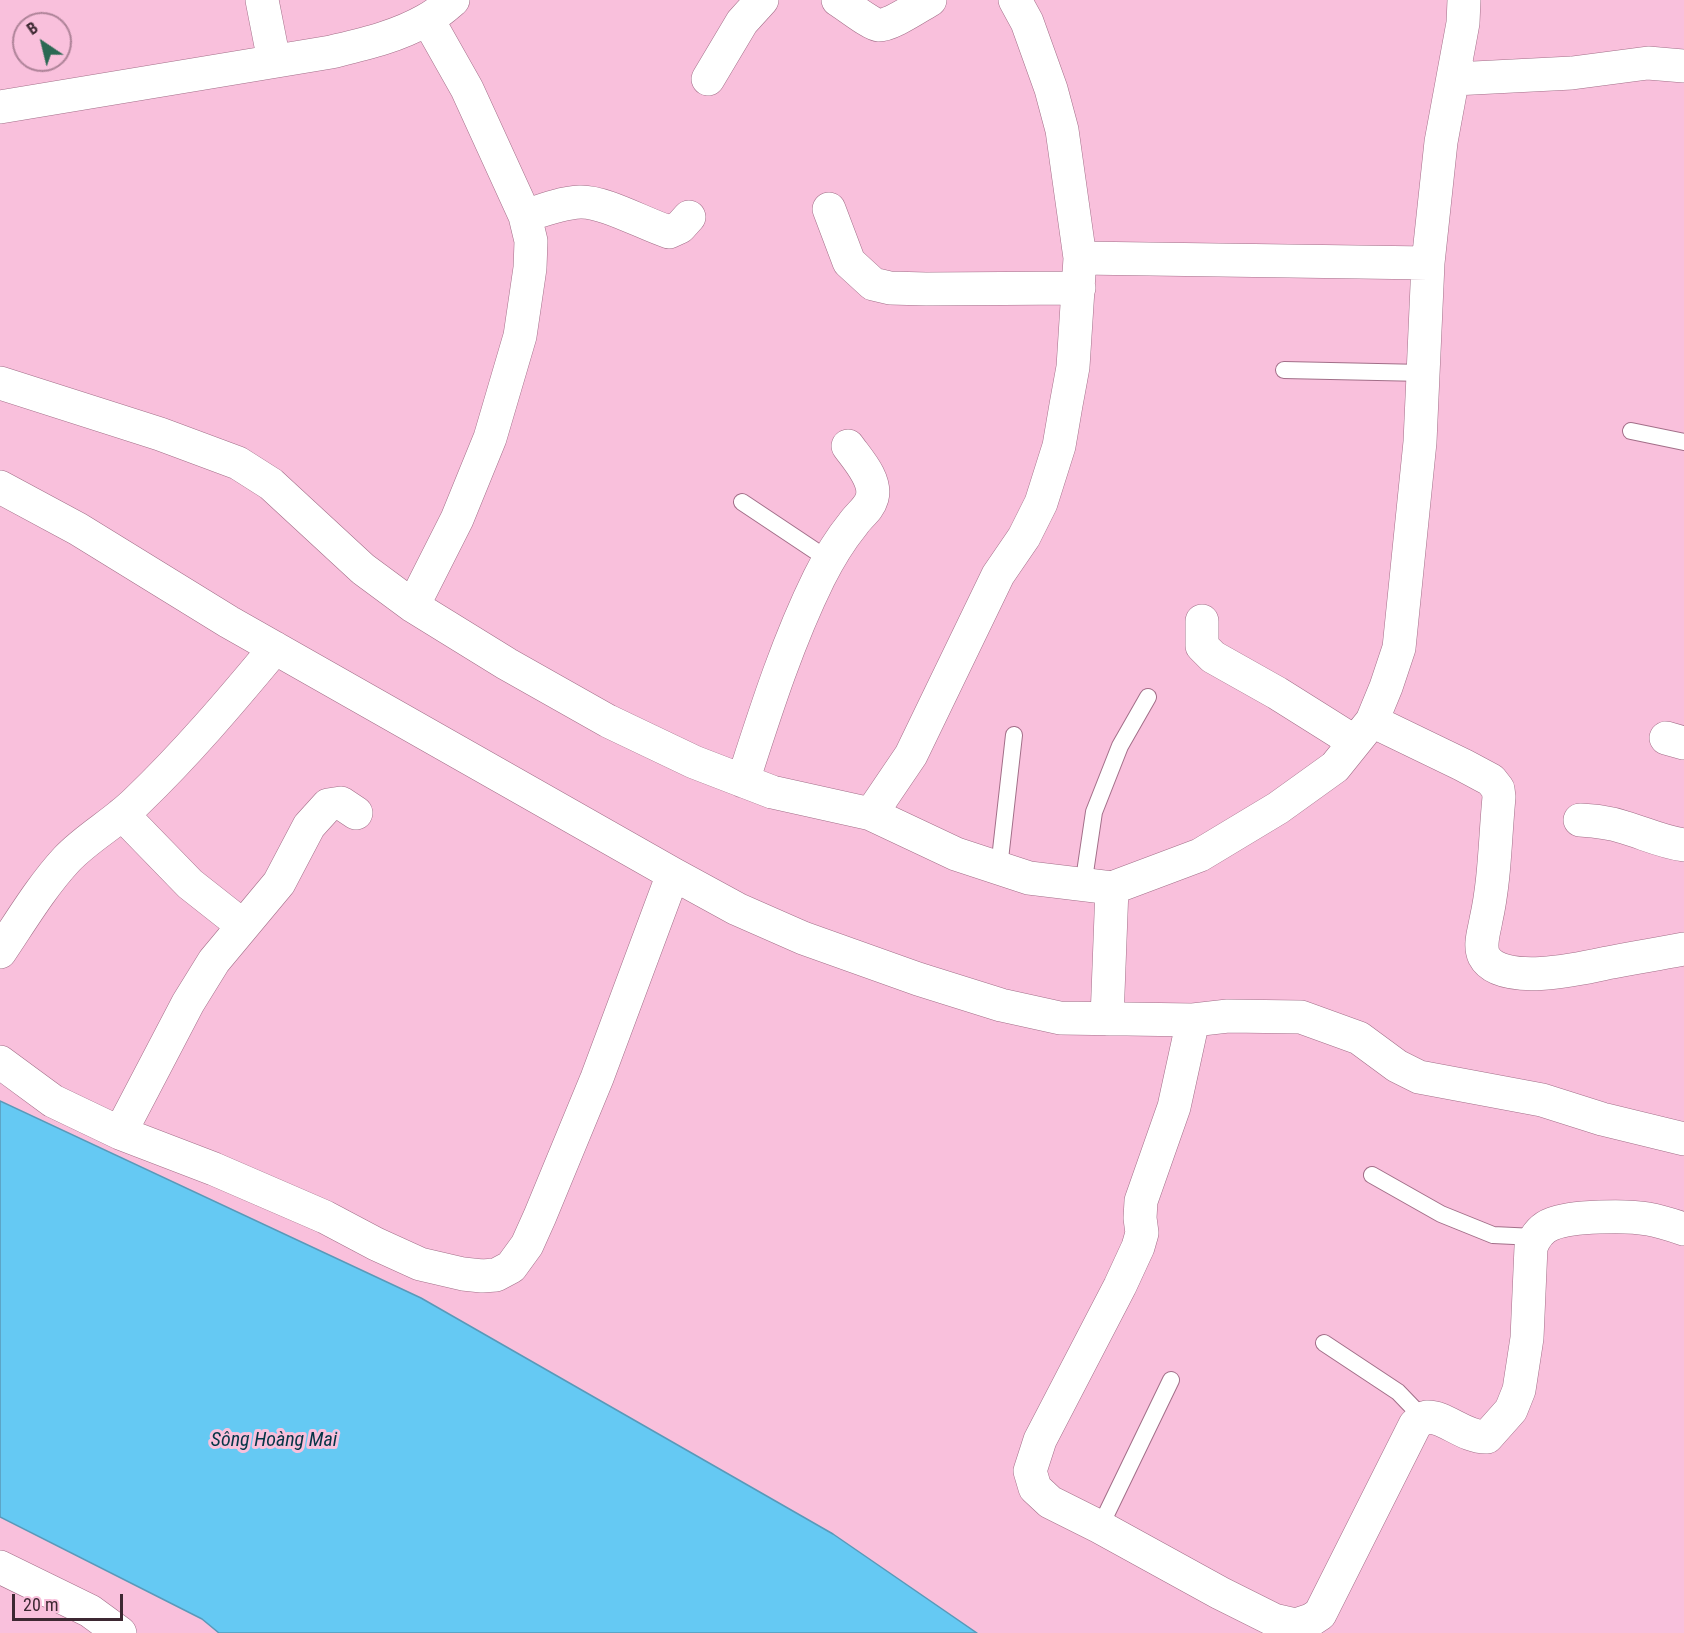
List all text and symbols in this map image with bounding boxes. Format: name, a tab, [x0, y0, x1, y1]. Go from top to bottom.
north arrow	[12, 12, 72, 72]
text: B	[23, 18, 42, 39]
water label: Sông Hoàng Mai	[211, 1429, 337, 1453]
scale bar	[15, 1582, 126, 1620]
text: 20 m	[23, 1594, 58, 1615]

